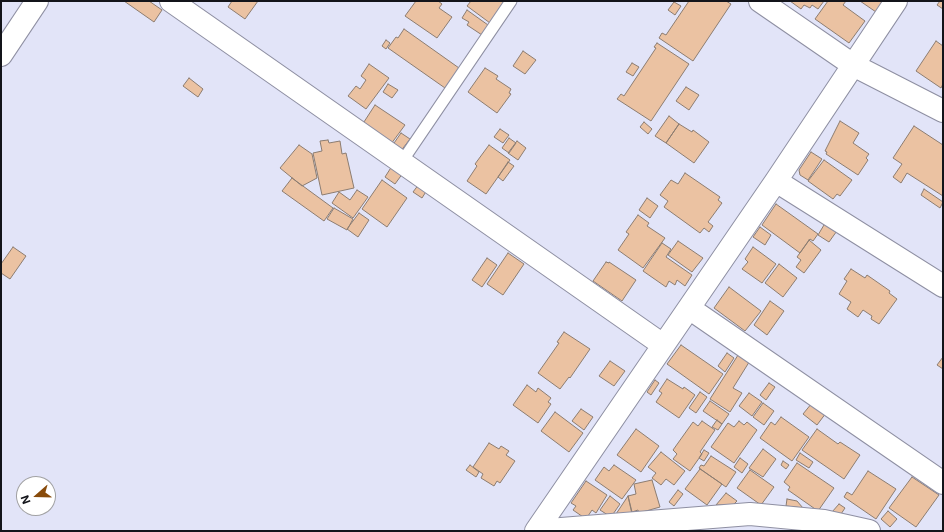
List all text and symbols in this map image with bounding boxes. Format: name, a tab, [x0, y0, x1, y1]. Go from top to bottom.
north arrow	[16, 476, 56, 516]
text: N	[18, 493, 34, 506]

